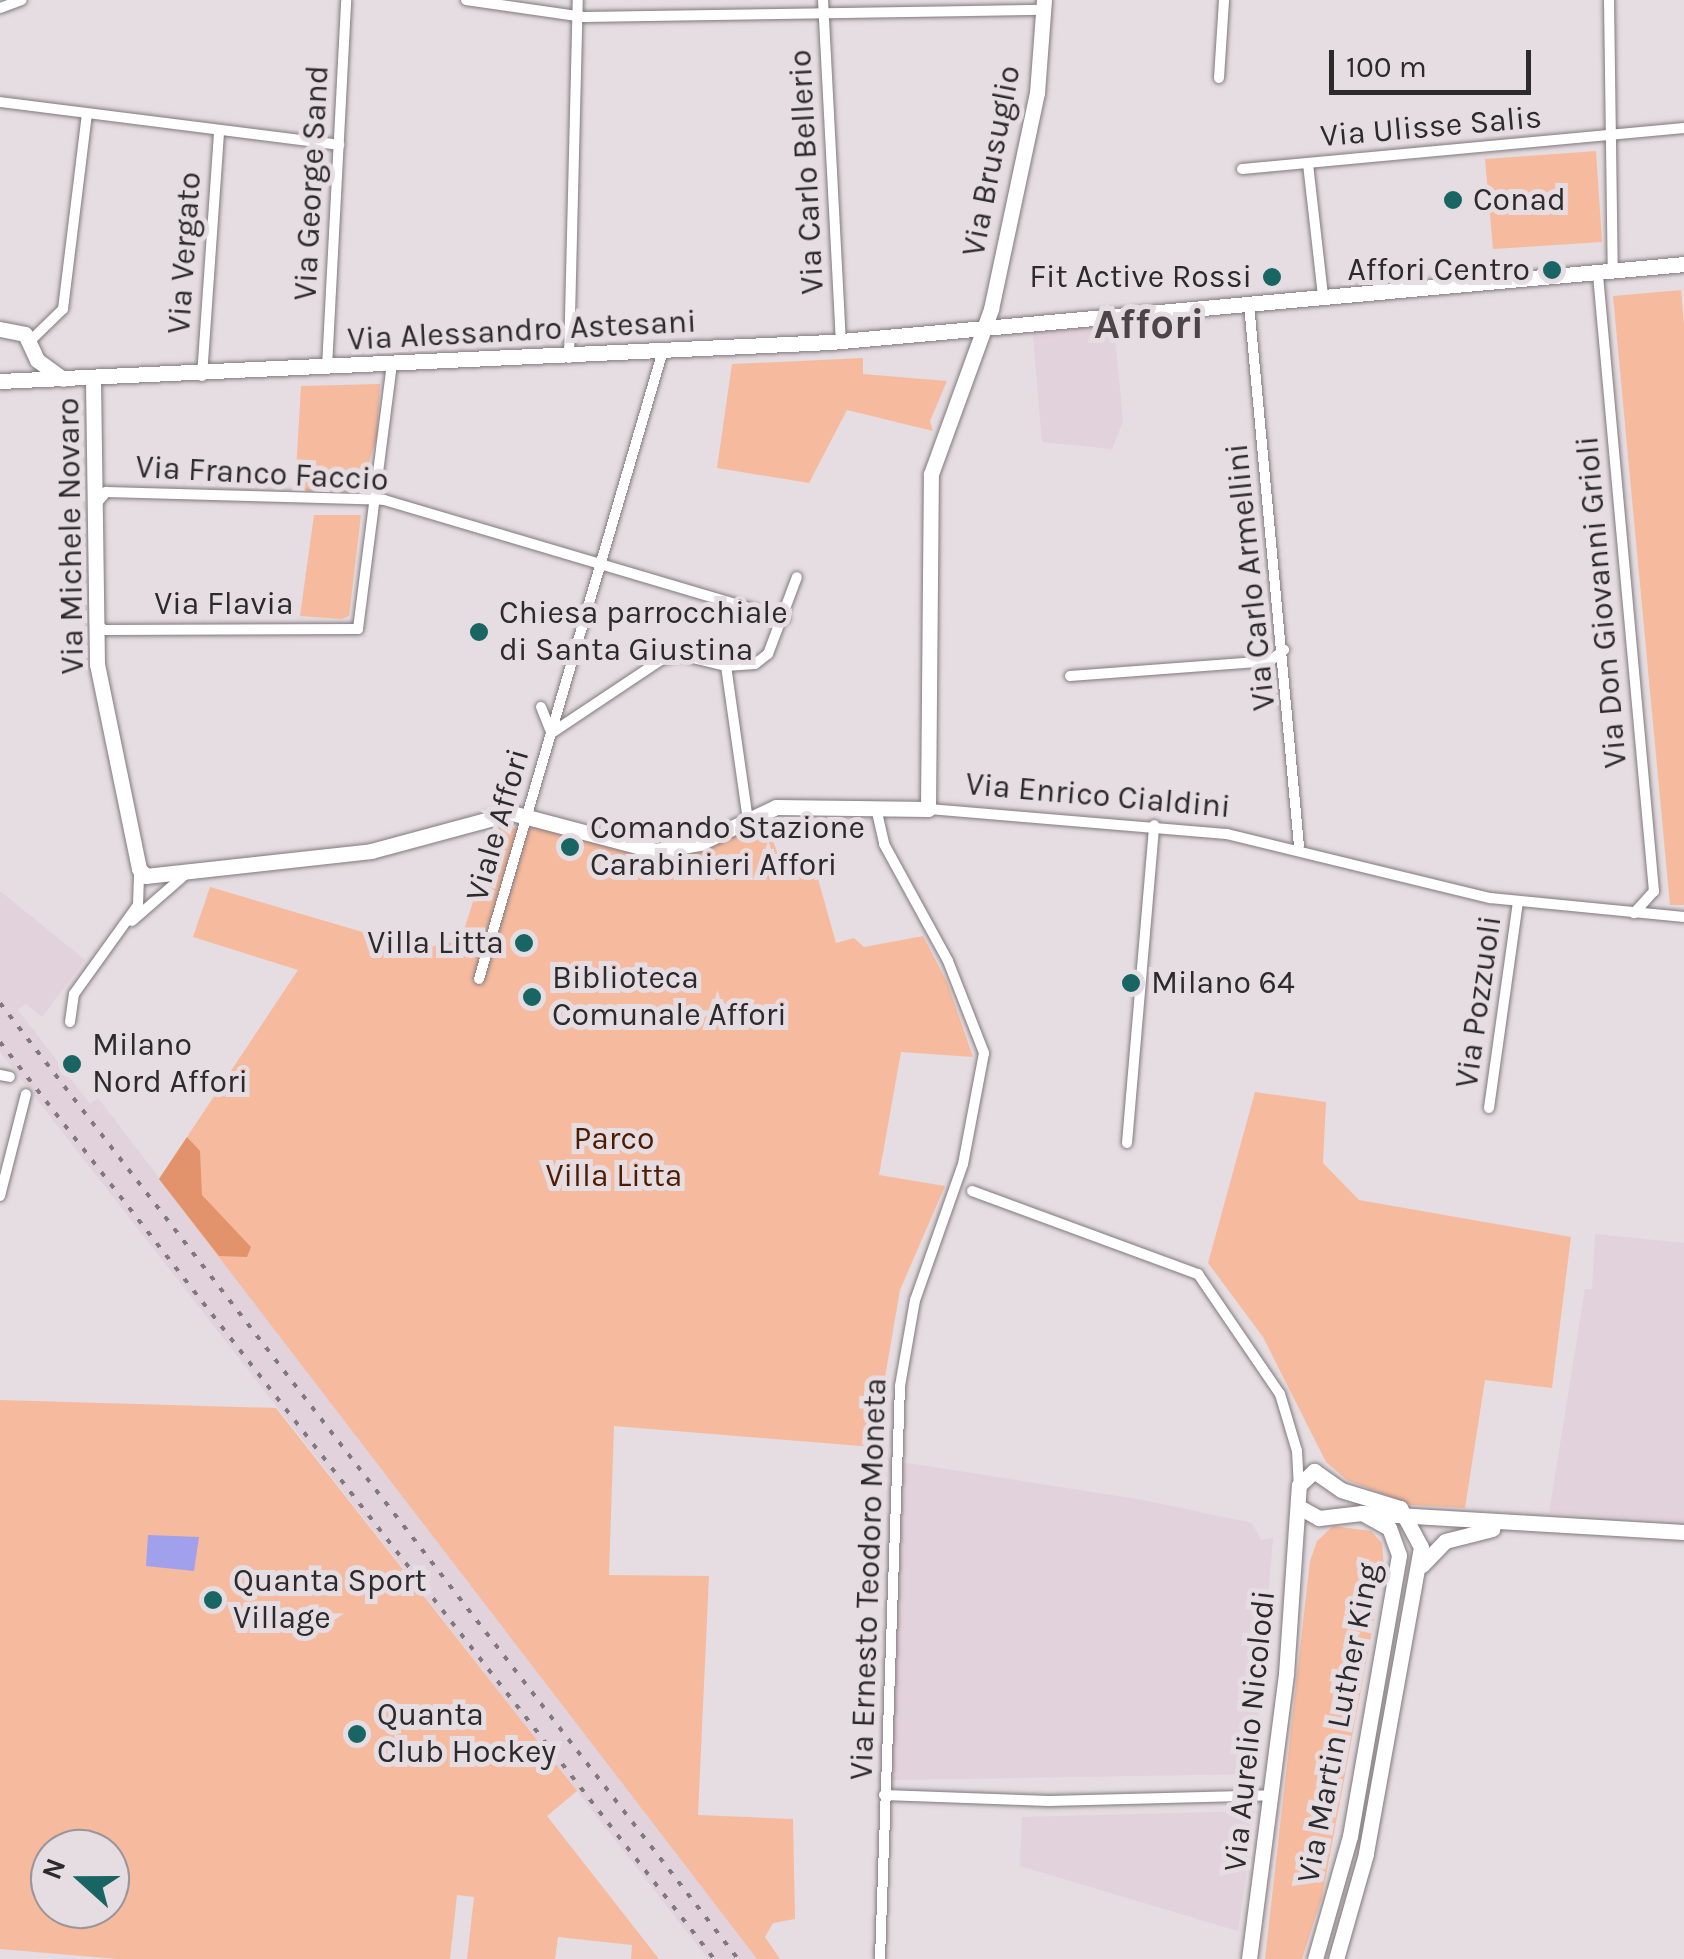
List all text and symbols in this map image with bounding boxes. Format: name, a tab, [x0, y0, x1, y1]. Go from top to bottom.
scale bar	[1334, 30, 1536, 92]
street label: Via Carlo Bellerio	[781, 49, 833, 295]
text: 100 m	[1346, 49, 1427, 85]
street label: Via Brusuglio	[955, 62, 1029, 260]
street label: Via George Sand	[287, 64, 337, 302]
street label: Via Ulisse Salis	[1319, 98, 1543, 156]
street label: Via Vergato	[160, 171, 210, 335]
place label: Conad	[1473, 181, 1566, 219]
marker: Conad	[1442, 189, 1464, 211]
place label: Affori Centro	[1347, 251, 1530, 289]
marker: Affori Centro	[1539, 257, 1565, 283]
place label: Fit Active Rossi	[1029, 258, 1252, 296]
marker: Fit Active Rossi	[1261, 266, 1283, 288]
district label: Affori	[1094, 299, 1204, 349]
street label: Via Alessandro Astesani	[346, 303, 698, 359]
street label: Via Michele Novaro	[49, 397, 93, 675]
street label: Via Don Giovanni Grioli	[1568, 434, 1636, 770]
street label: Via Carlo Armellini	[1218, 442, 1284, 712]
street label: Via Franco Faccio	[135, 448, 389, 500]
street label: Via Flavia	[154, 585, 294, 623]
place label: Chiesa parrocchiale di Santa Giustina	[499, 595, 788, 670]
marker: Chiesa parrocchiale di Santa Giustina	[468, 621, 490, 643]
street label: Viale Affori	[458, 744, 538, 906]
street label: Via Enrico Cialdini	[964, 765, 1232, 827]
place label: Comando Stazione Carabinieri Affori	[590, 810, 865, 885]
marker: Comando Stazione Carabinieri Affori	[559, 836, 581, 858]
street label: Via Pozzuoli	[1448, 913, 1510, 1091]
place label: Villa Litta	[367, 924, 504, 962]
marker: Villa Litta	[513, 932, 535, 954]
place label: Biblioteca Comunale Affori	[552, 960, 787, 1035]
place label: Milano 64	[1151, 964, 1295, 1002]
marker: Milano 64	[1120, 972, 1142, 994]
marker: Biblioteca Comunale Affori	[521, 986, 543, 1008]
place label: Milano Nord Affori	[92, 1027, 248, 1102]
marker: Milano Nord Affori	[61, 1053, 83, 1075]
park label: Parco Villa Litta	[546, 1121, 682, 1196]
street label: Via Ernesto Teodoro Moneta	[843, 1377, 895, 1781]
street label: Via Martin Luther King	[1289, 1560, 1389, 1886]
place label: Quanta Sport Village	[233, 1563, 427, 1638]
marker: Quanta Sport Village	[202, 1589, 224, 1611]
street label: Via Aurelio Nicolodi	[1216, 1589, 1284, 1873]
place label: Quanta Club Hockey	[377, 1697, 556, 1772]
marker: Quanta Club Hockey	[346, 1723, 368, 1745]
north arrow	[30, 1829, 130, 1929]
text: N	[34, 1854, 72, 1884]

